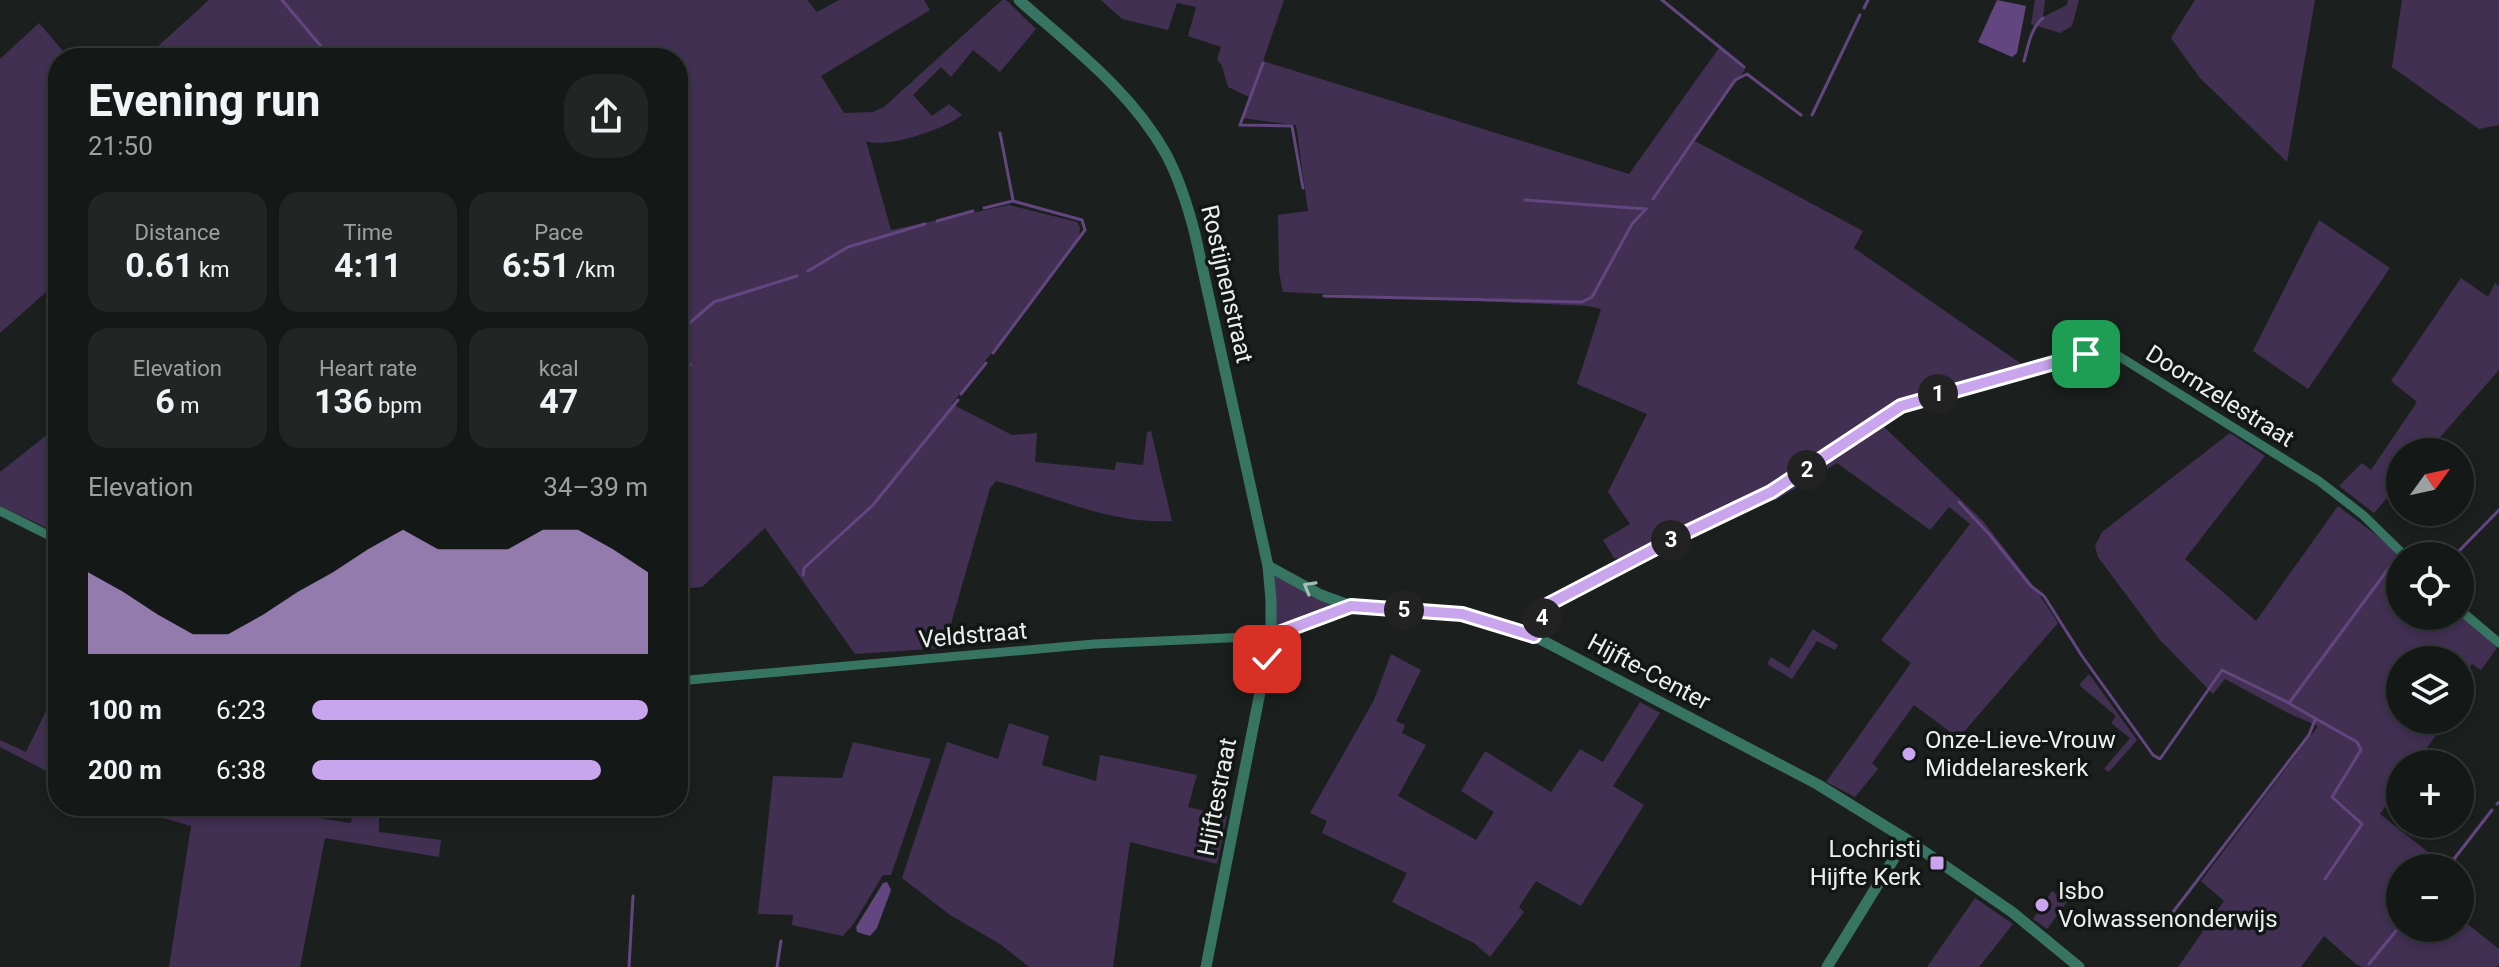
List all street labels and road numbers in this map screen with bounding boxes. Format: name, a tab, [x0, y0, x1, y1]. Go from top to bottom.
street label: Rostijnenstraat	[1195, 202, 1259, 366]
street label: Doornzelestraat	[2141, 339, 2299, 453]
street label: Veldstraat	[918, 616, 1029, 654]
street label: Hijfte-Center	[1583, 628, 1715, 716]
street label: Hijftestraat	[1192, 736, 1242, 858]

